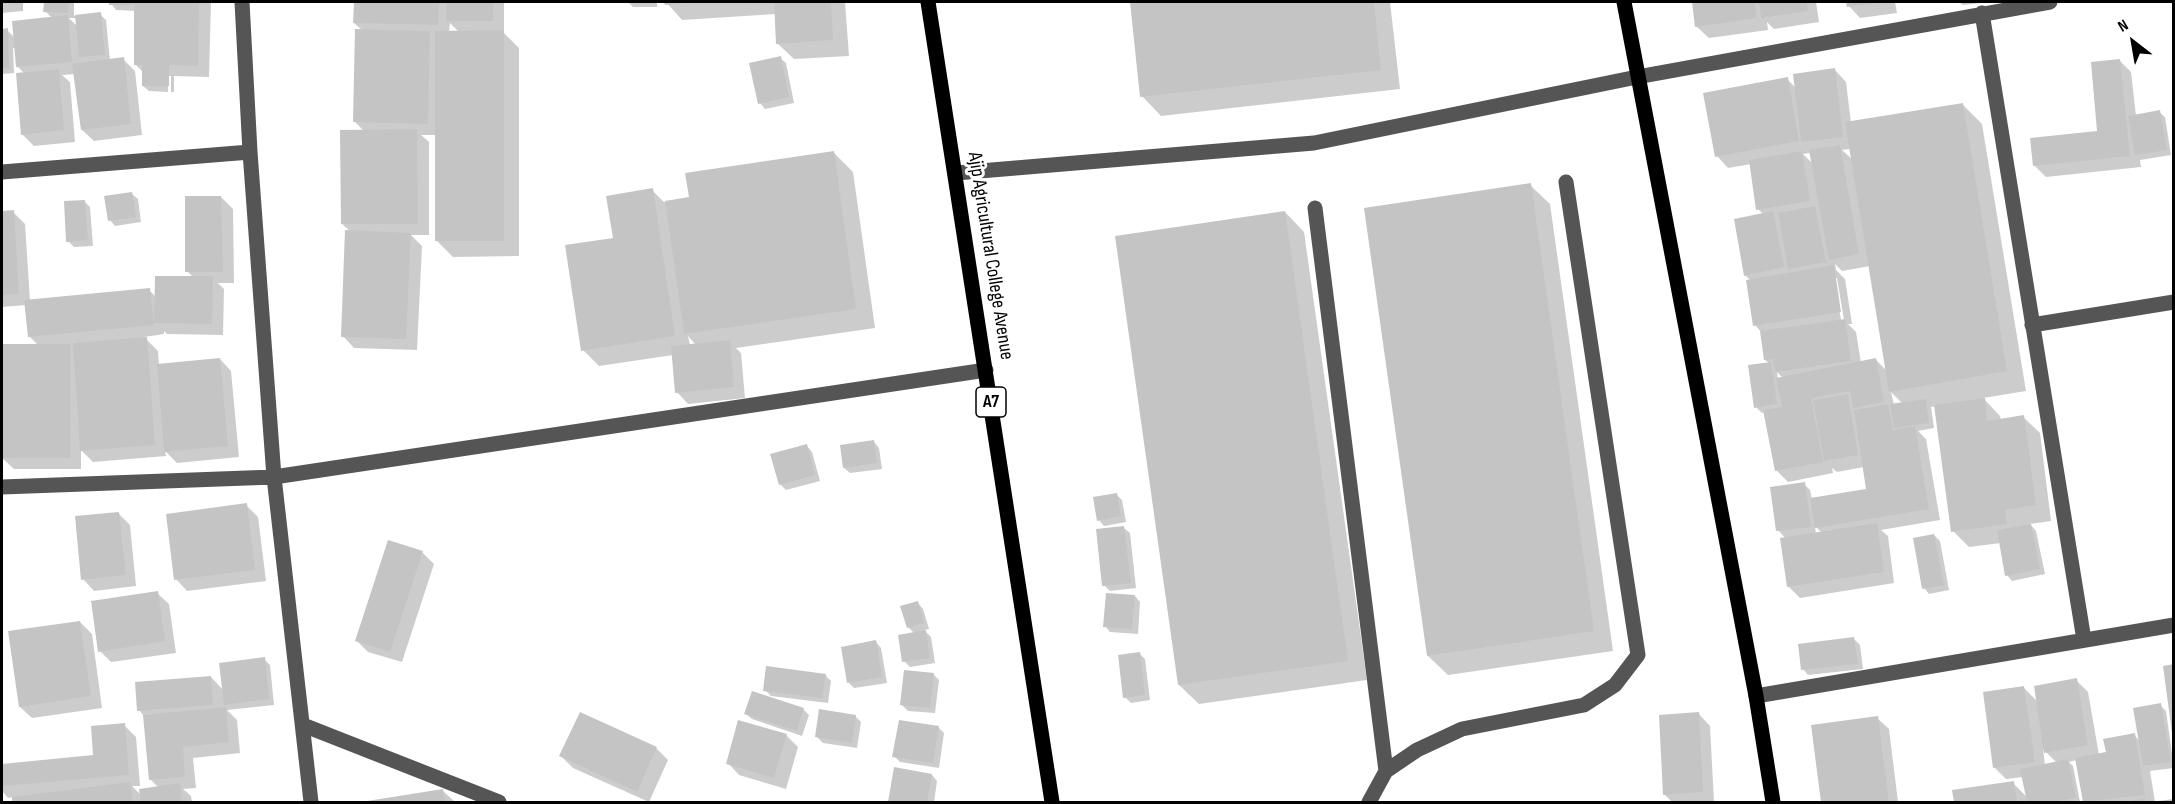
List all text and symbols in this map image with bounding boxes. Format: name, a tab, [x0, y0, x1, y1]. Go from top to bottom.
north arrow	[2103, 12, 2163, 72]
text: N	[2115, 16, 2132, 36]
street label: Ajip Agricultural College Avenue	[962, 150, 1018, 362]
road number: A7	[976, 387, 1006, 417]

